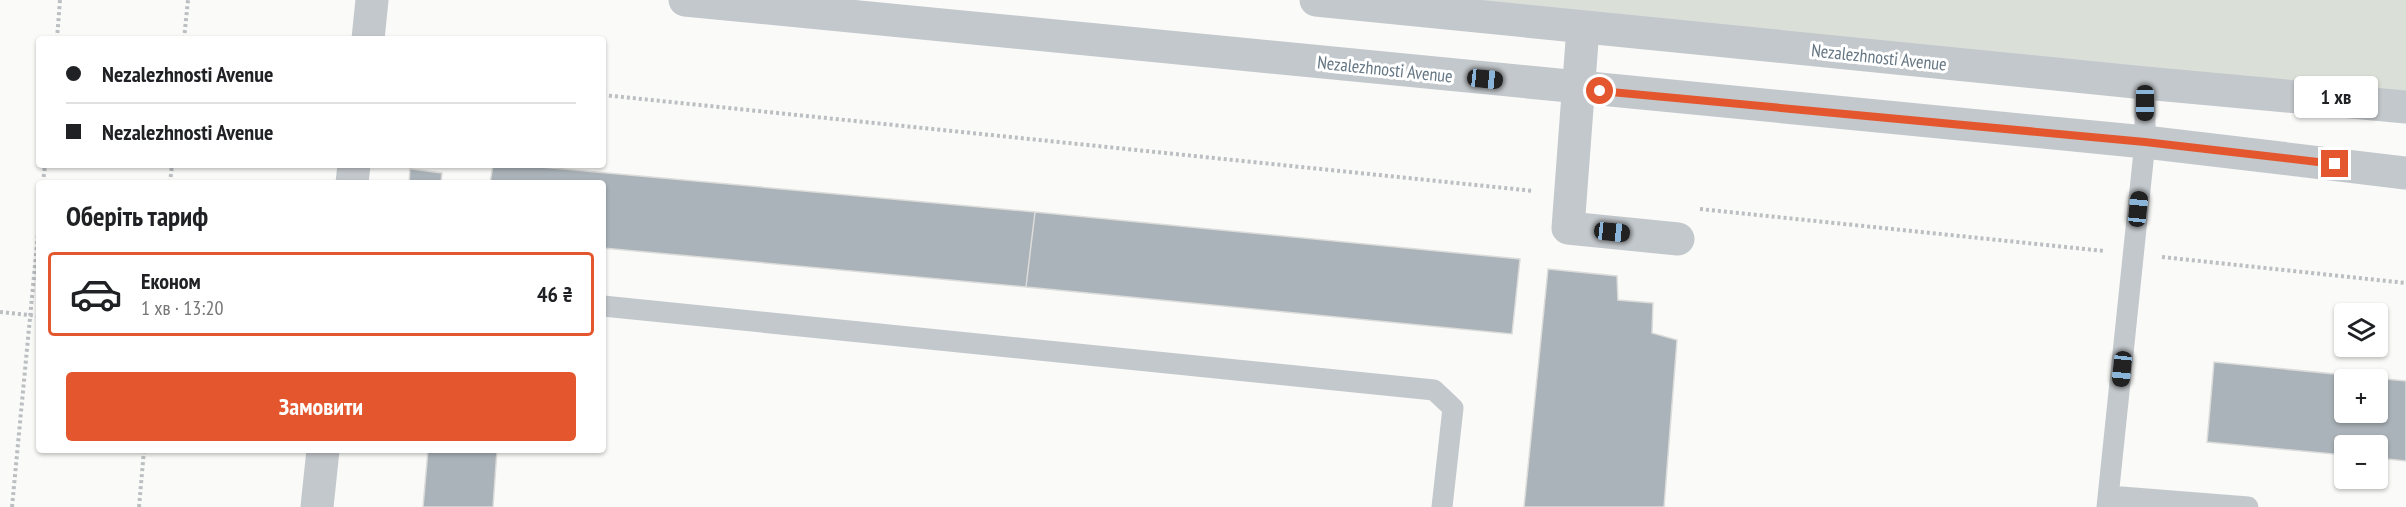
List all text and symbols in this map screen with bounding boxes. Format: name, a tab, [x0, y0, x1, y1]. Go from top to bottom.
street label: Nezalezhnosti Avenue	[1810, 38, 1948, 76]
street label: Nezalezhnosti Avenue	[1316, 50, 1454, 88]
text: Nezalezhnosti Avenue	[102, 60, 273, 88]
car	[1466, 68, 1504, 90]
route start	[1586, 77, 1613, 104]
callout: 1 хв	[2293, 77, 2377, 119]
text: 1 хв	[2321, 84, 2351, 110]
car	[2136, 85, 2154, 121]
text: Nezalezhnosti Avenue	[102, 118, 273, 146]
route end	[2321, 150, 2348, 177]
car	[2127, 190, 2149, 228]
text: Оберіть тариф	[66, 199, 208, 233]
car	[1593, 221, 1631, 243]
icon: car	[69, 267, 123, 321]
text: Економ	[141, 267, 201, 295]
text: 46 ₴	[537, 280, 573, 308]
text: 1 хв · 13:20	[141, 295, 223, 321]
map controls	[2334, 303, 2388, 489]
button: layers	[2334, 303, 2388, 357]
car	[2111, 350, 2133, 388]
button: +	[2334, 369, 2388, 423]
button: Замовити	[66, 372, 576, 441]
button: −	[2334, 435, 2388, 489]

